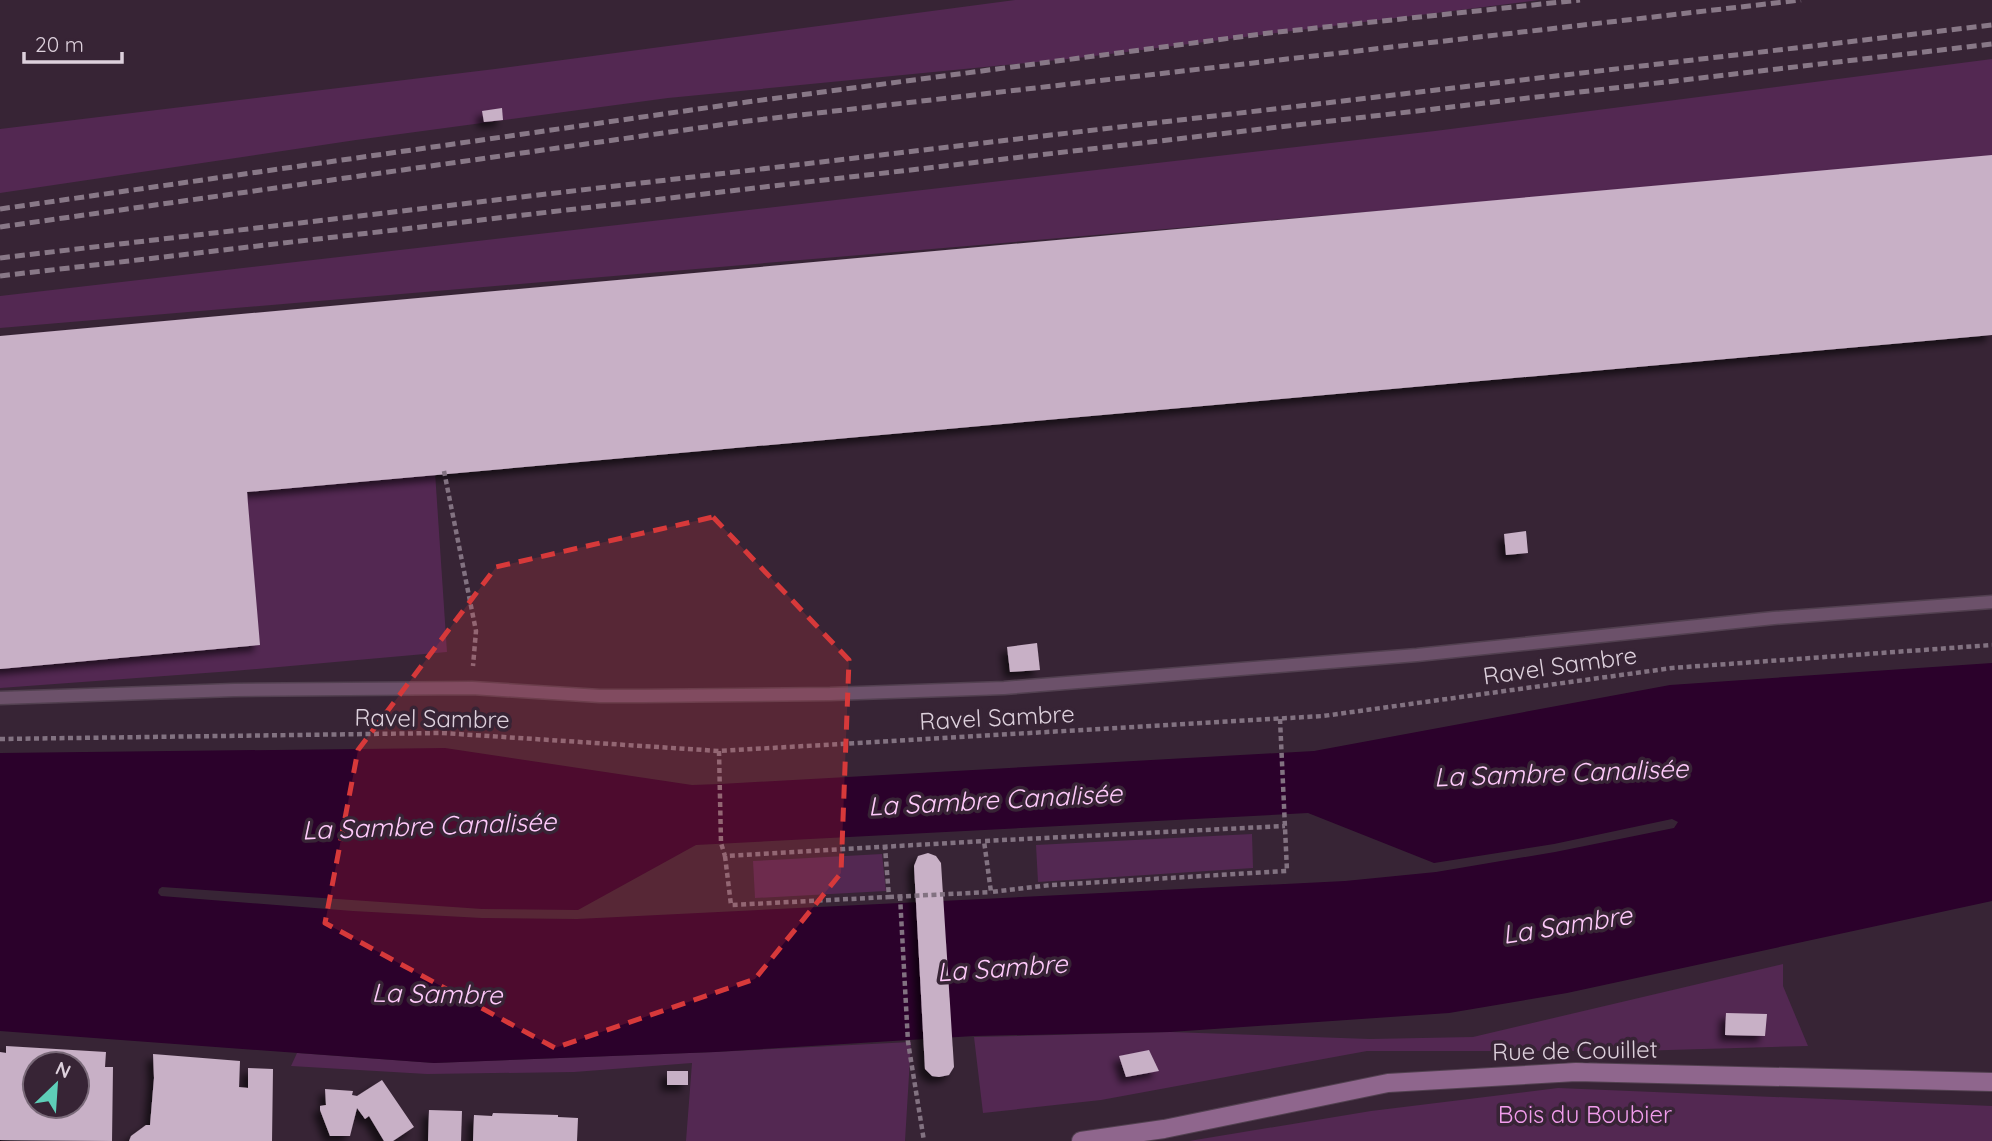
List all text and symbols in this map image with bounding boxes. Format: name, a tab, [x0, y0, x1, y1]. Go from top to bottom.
scale bar	[24, 21, 122, 65]
text: 20 m	[35, 31, 84, 57]
street label: Ravel Sambre	[1481, 639, 1639, 691]
street label: Ravel Sambre	[919, 698, 1075, 736]
street label: Ravel Sambre	[354, 702, 510, 734]
water label: La Sambre Canalisée	[1433, 752, 1690, 793]
water label: La Sambre Canalisée	[867, 776, 1124, 823]
water label: La Sambre Canalisée	[301, 805, 558, 846]
water label: La Sambre	[1500, 898, 1635, 951]
water label: La Sambre	[936, 946, 1070, 989]
water label: La Sambre	[371, 976, 504, 1011]
street label: Rue de Couillet	[1492, 1034, 1658, 1066]
north arrow	[21, 1050, 91, 1120]
text: N	[52, 1056, 75, 1083]
park label: Bois du Boubier	[1498, 1099, 1672, 1129]

